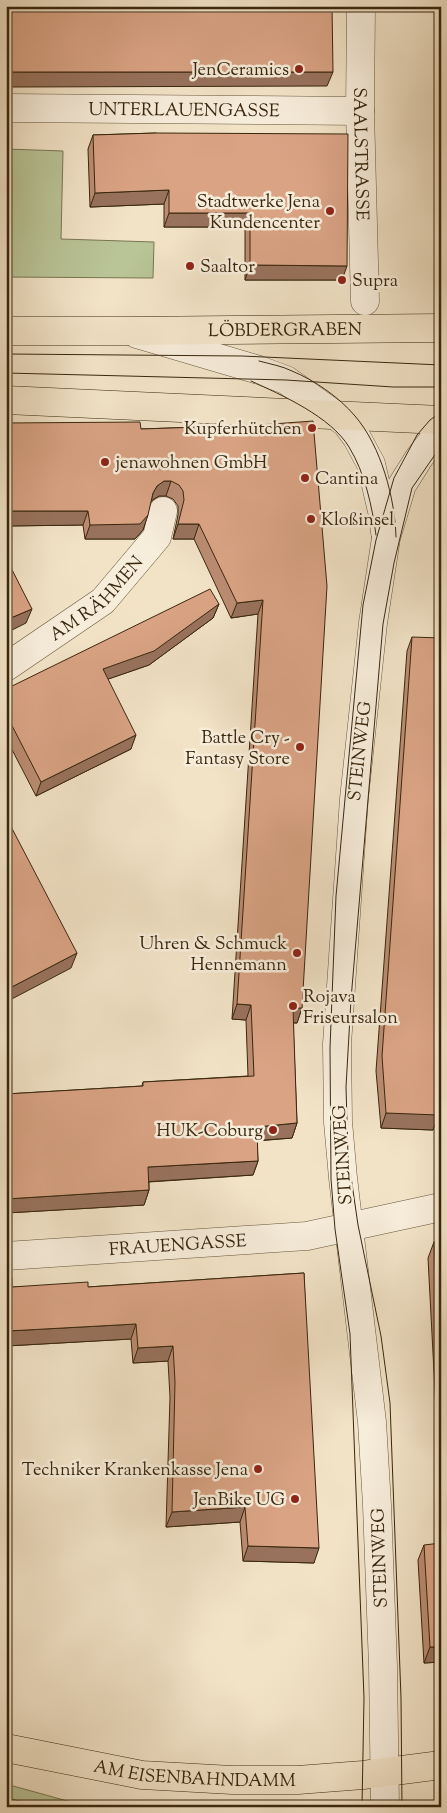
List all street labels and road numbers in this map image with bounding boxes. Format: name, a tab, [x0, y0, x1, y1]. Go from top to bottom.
street label: SAALSTRASSE	[345, 87, 374, 221]
street label: UNTERLAUENGASSE	[88, 98, 280, 125]
street label: LÖBDERGRABEN	[208, 318, 362, 345]
street label: AM RÄHMEN	[45, 551, 151, 649]
street label: STEINWEG	[343, 700, 379, 802]
street label: STEINWEG	[328, 1104, 360, 1206]
street label: FRAUENGASSE	[108, 1229, 248, 1264]
street label: STEINWEG	[366, 1507, 396, 1608]
street label: AM EISENBAHNDAMM	[91, 1755, 296, 1795]

